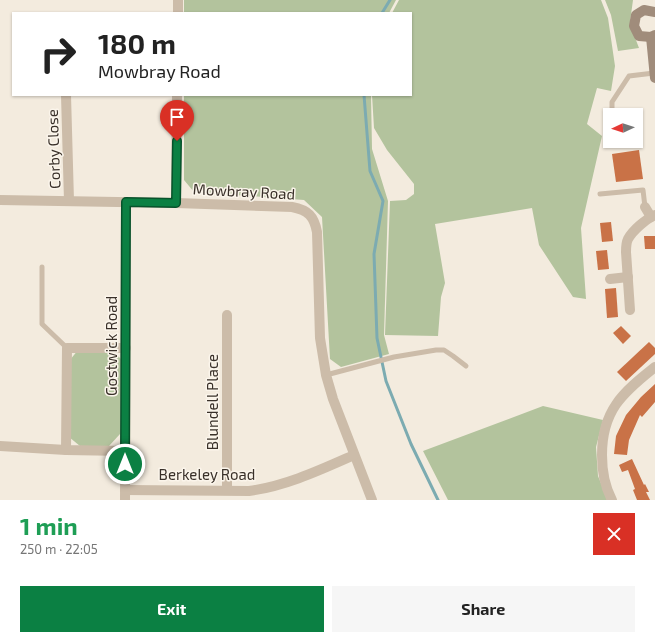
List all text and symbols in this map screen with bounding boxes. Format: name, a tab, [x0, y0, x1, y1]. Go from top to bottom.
text: 180 m	[98, 26, 176, 60]
icon: right	[32, 28, 84, 80]
text: Mowbray Road	[98, 60, 221, 82]
pin	[160, 100, 194, 141]
icon: arrive	[166, 106, 188, 128]
north arrow	[603, 108, 643, 148]
map controls	[603, 108, 643, 148]
street label: Corby Close	[43, 109, 63, 189]
street label: Mowbray Road	[192, 179, 296, 203]
street label: Gostwick Road	[102, 296, 120, 396]
street label: Blundell Place	[203, 354, 221, 450]
position arrow	[104, 443, 146, 485]
street label: Berkeley Road	[159, 465, 255, 483]
text: 1 min	[20, 511, 78, 540]
button: close	[593, 513, 635, 555]
text: 250 m · 22:05	[20, 541, 98, 557]
button: Exit	[20, 586, 324, 632]
button: Share	[332, 586, 635, 632]

